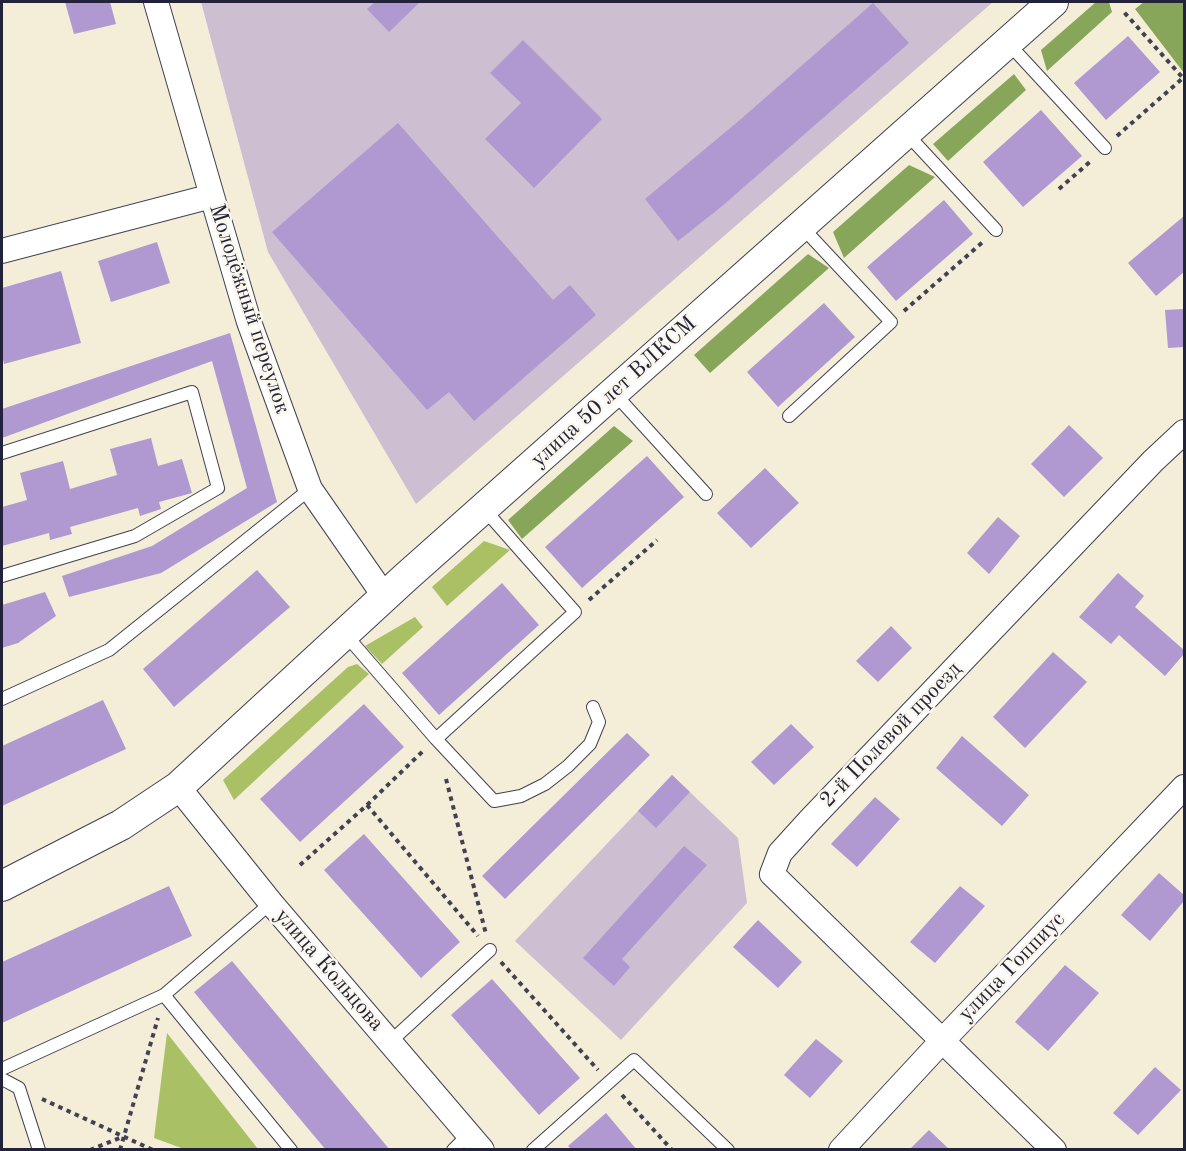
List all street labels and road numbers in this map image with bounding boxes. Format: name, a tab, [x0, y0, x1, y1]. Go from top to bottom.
street label: Молодёжный переулок	[203, 201, 295, 417]
street label: улица 50 лет ВЛКСМ	[526, 311, 702, 473]
street label: 2-й Полевой проезд	[815, 657, 967, 813]
street label: улица Кольцова	[269, 903, 389, 1037]
street label: улица Гоппиус	[953, 907, 1071, 1027]

